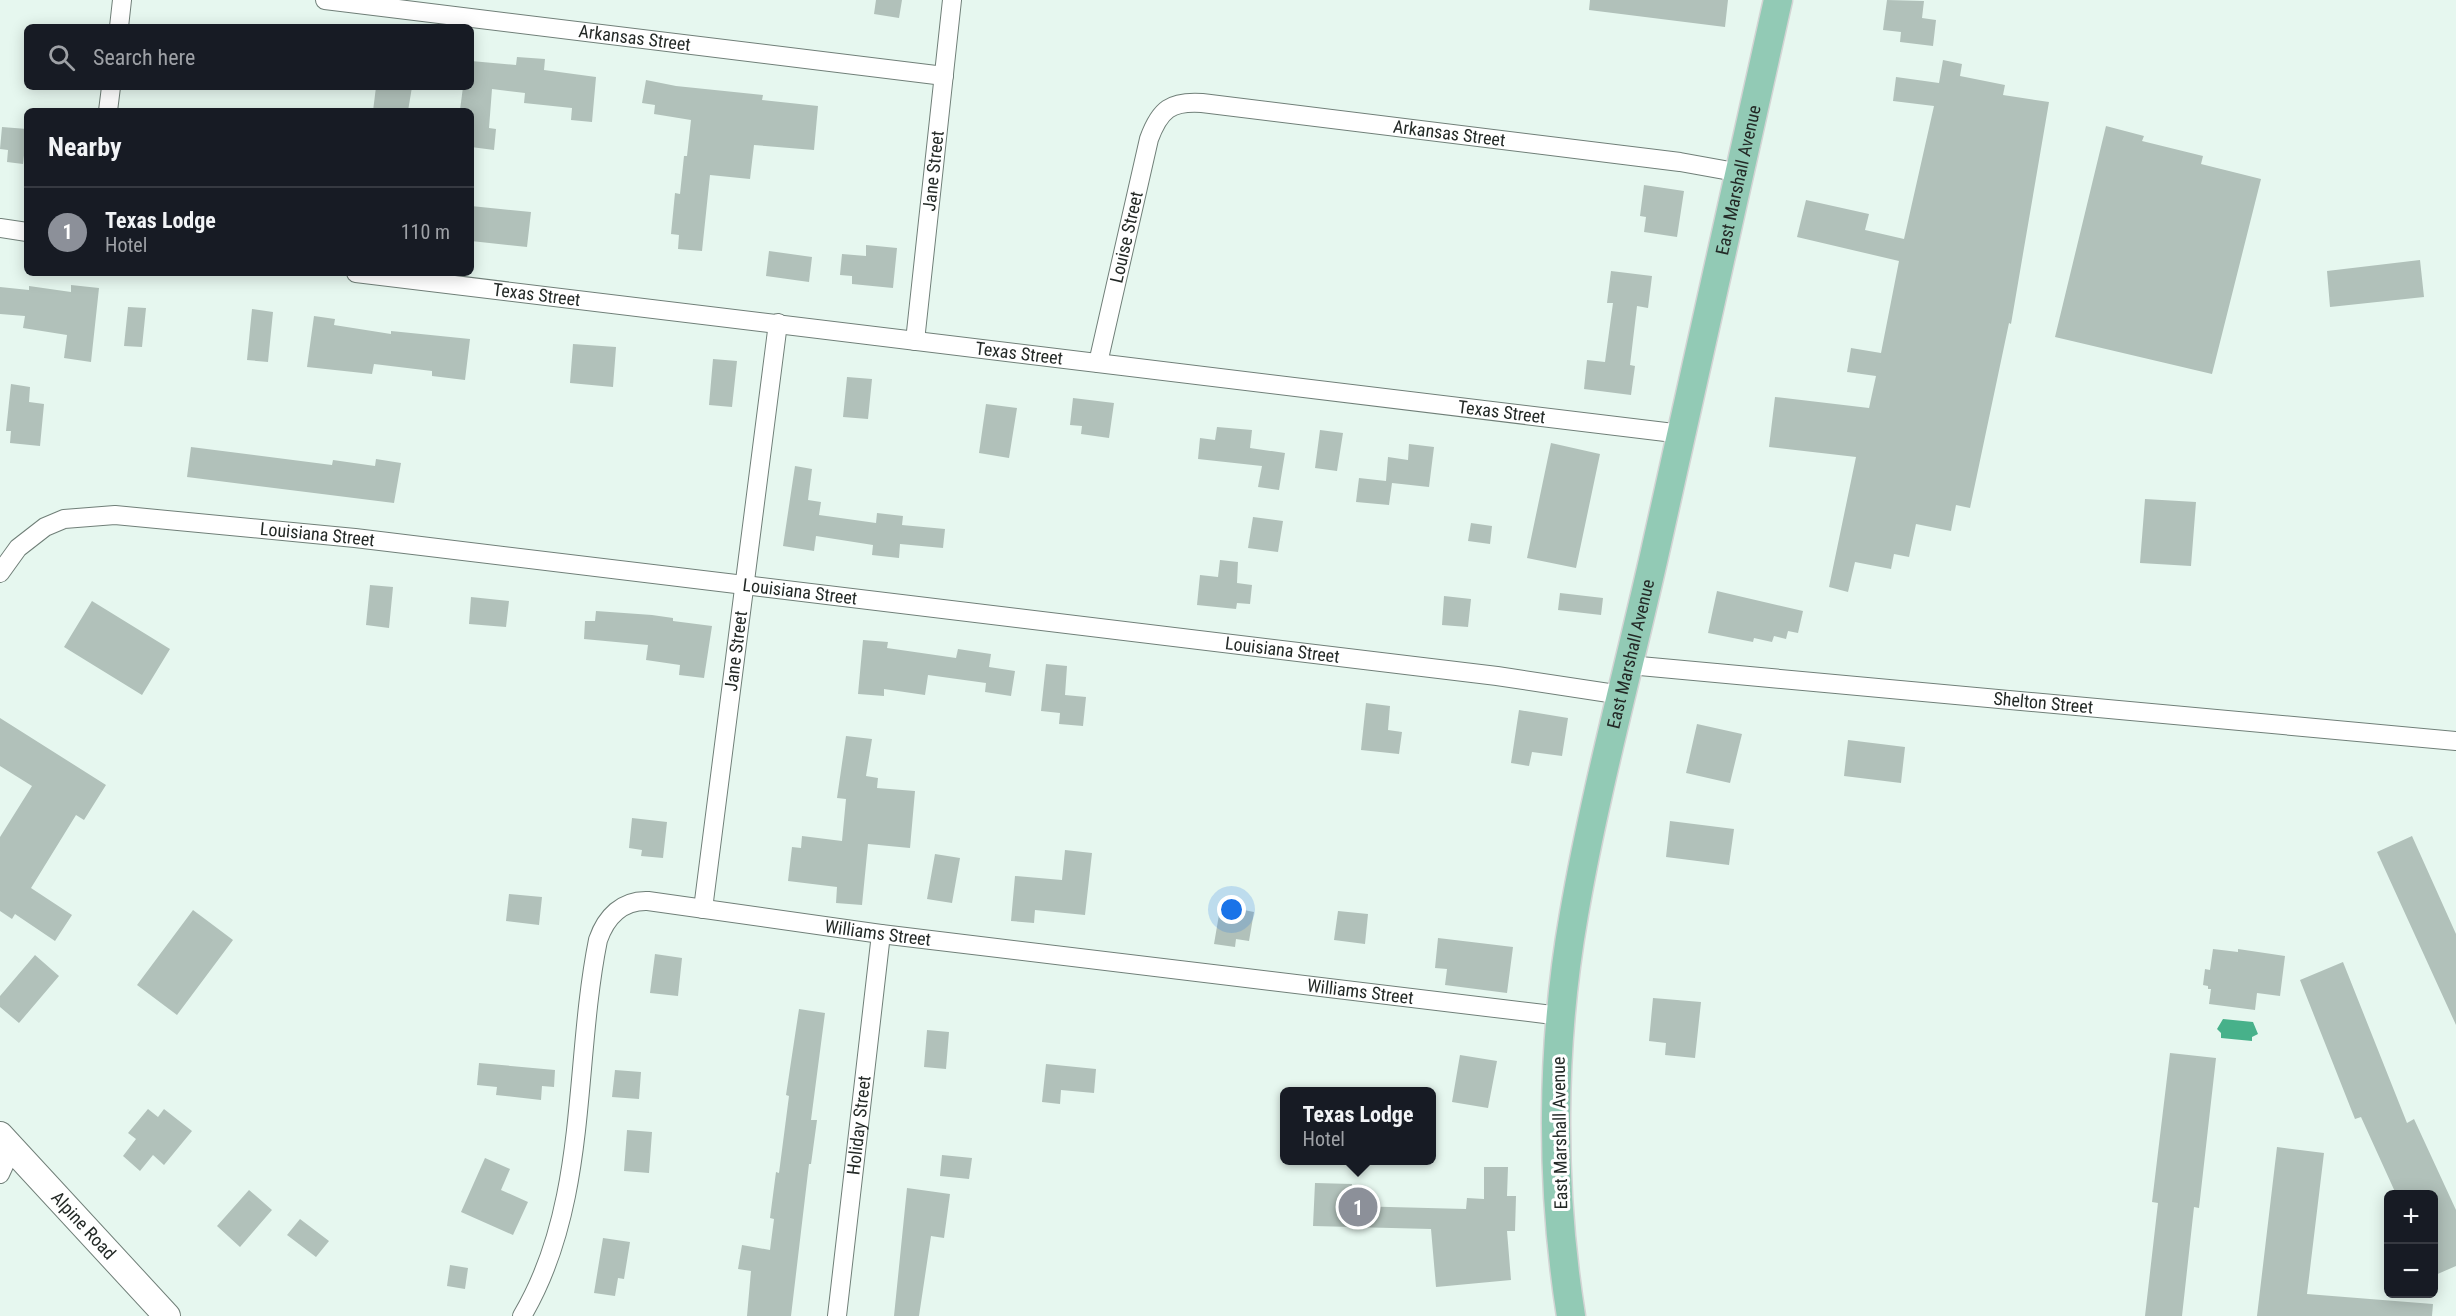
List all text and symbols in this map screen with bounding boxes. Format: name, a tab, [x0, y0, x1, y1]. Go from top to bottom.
street label: Arkansas Street	[578, 20, 692, 55]
search box	[24, 24, 474, 90]
icon: search	[45, 41, 78, 74]
text: Search here	[93, 45, 195, 70]
street label: East Marshall Avenue	[1711, 103, 1765, 257]
street label: Arkansas Street	[1392, 116, 1507, 150]
street label: Jane Street	[918, 130, 948, 212]
text: Nearby	[48, 132, 122, 162]
street label: Louise Street	[1106, 189, 1147, 285]
text: Texas Lodge	[105, 208, 216, 233]
text: 1	[62, 220, 73, 244]
text: 110 m	[401, 220, 450, 244]
text: Hotel	[105, 233, 147, 257]
street label: Texas Street	[492, 279, 582, 310]
street label: Texas Street	[974, 337, 1064, 369]
street label: Texas Street	[1457, 396, 1547, 427]
street label: Louisiana Street	[259, 518, 376, 550]
street label: Louisiana Street	[742, 574, 858, 609]
street label: East Marshall Avenue	[1602, 577, 1658, 731]
street label: Jane Street	[720, 610, 751, 692]
street label: Louisiana Street	[1224, 632, 1341, 667]
street label: Shelton Street	[1993, 688, 2094, 718]
your location	[1217, 895, 1246, 924]
street label: Williams Street	[823, 915, 932, 950]
street label: Williams Street	[1306, 974, 1415, 1008]
street label: East Marshall Avenue	[1548, 1056, 1571, 1210]
street label: Holiday Street	[842, 1074, 875, 1176]
popup	[1280, 1087, 1436, 1165]
text: Texas Lodge	[1303, 1102, 1413, 1127]
text: Hotel	[1303, 1127, 1345, 1151]
pin: 1	[1338, 1184, 1378, 1230]
street label: Alpine Road	[47, 1187, 120, 1263]
map controls	[2384, 1190, 2438, 1298]
button: +	[2384, 1190, 2438, 1244]
button: −	[2384, 1244, 2438, 1298]

